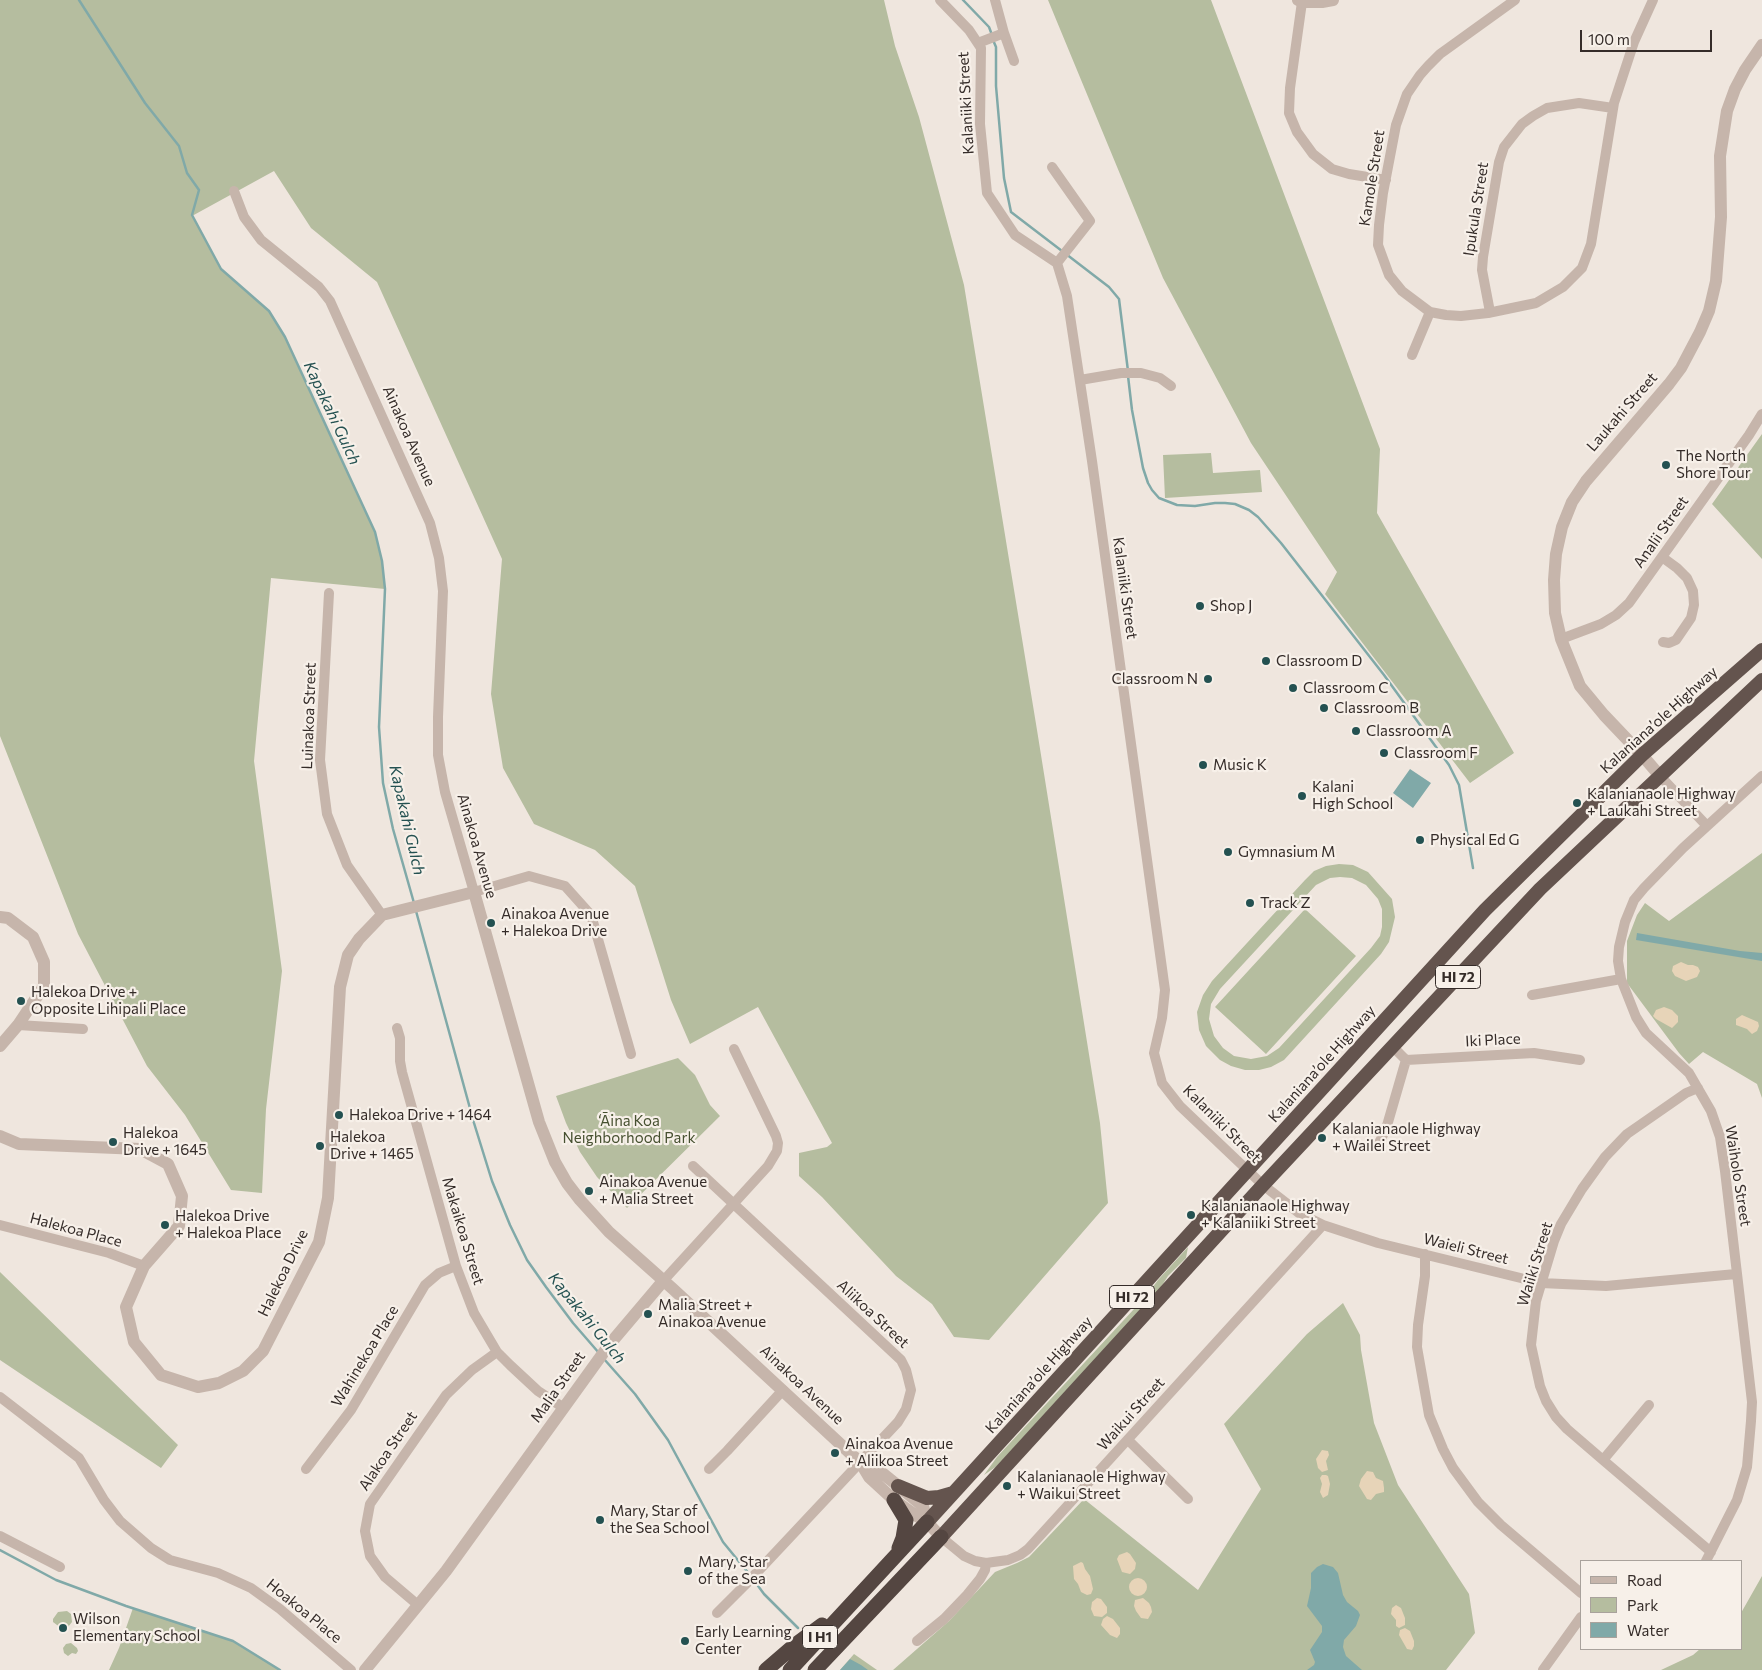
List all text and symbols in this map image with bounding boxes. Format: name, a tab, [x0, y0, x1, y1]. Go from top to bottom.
scale bar	[1582, 20, 1714, 52]
text: 100 m	[1588, 30, 1630, 48]
street label: Kalaniiki Street	[954, 51, 978, 155]
street label: Kamole Street	[1356, 129, 1388, 227]
street label: Ipukula Street	[1460, 161, 1492, 257]
water label: Kapakahi Gulch	[300, 358, 364, 468]
street label: Laukahi Street	[1583, 369, 1661, 455]
street label: Ainakoa Avenue	[379, 383, 439, 489]
place label: The North Shore Tour	[1676, 447, 1751, 482]
marker: The North Shore Tour	[1660, 459, 1672, 471]
street label: Analii Street	[1630, 493, 1692, 571]
street label: Kalaniiki Street	[1109, 536, 1141, 640]
place label: Shop J	[1210, 597, 1252, 615]
marker: Shop J	[1194, 600, 1206, 612]
place label: Classroom D	[1276, 652, 1362, 670]
marker: Classroom D	[1260, 655, 1272, 667]
street label: Luinakoa Street	[298, 662, 320, 770]
street label: Kalaniana’ole Highway	[1597, 663, 1721, 777]
place label: Classroom N	[1112, 670, 1198, 688]
marker: Classroom N	[1202, 673, 1214, 685]
place label: Classroom C	[1303, 679, 1388, 697]
marker: Classroom C	[1287, 682, 1299, 694]
place label: Classroom B	[1334, 699, 1419, 717]
marker: Classroom B	[1318, 702, 1330, 714]
place label: Classroom A	[1366, 722, 1452, 740]
marker: Classroom A	[1350, 725, 1362, 737]
place label: Classroom F	[1394, 744, 1478, 762]
marker: Classroom F	[1378, 747, 1390, 759]
place label: Music K	[1213, 756, 1267, 774]
marker: Music K	[1197, 759, 1209, 771]
water label: Kapakahi Gulch	[385, 763, 429, 877]
place label: Kalani High School	[1312, 778, 1393, 813]
place label: Kalanianaole Highway + Laukahi Street	[1587, 785, 1736, 820]
marker: Kalani High School	[1296, 790, 1308, 802]
street label: Ainakoa Avenue	[453, 792, 501, 900]
marker: Kalanianaole Highway + Laukahi Street	[1571, 797, 1583, 809]
place label: Physical Ed G	[1430, 831, 1520, 849]
marker: Physical Ed G	[1414, 834, 1426, 846]
place label: Gymnasium M	[1238, 843, 1335, 861]
marker: Gymnasium M	[1222, 846, 1234, 858]
place label: Track Z	[1260, 894, 1311, 912]
marker: Track Z	[1244, 897, 1256, 909]
place label: Ainakoa Avenue + Halekoa Drive	[501, 905, 609, 940]
marker: Ainakoa Avenue + Halekoa Drive	[485, 917, 497, 929]
road number: HI 72	[1436, 966, 1480, 989]
place label: Halekoa Drive + Opposite Lihipali Place	[31, 983, 186, 1018]
marker: Halekoa Drive + Opposite Lihipali Place	[15, 995, 27, 1007]
street label: Kalaniana’ole Highway	[1265, 1002, 1379, 1126]
street label: Iki Place	[1465, 1030, 1521, 1050]
street label: Kalaniiki Street	[1179, 1081, 1265, 1167]
place label: Halekoa Drive + 1464	[349, 1106, 492, 1124]
marker: Halekoa Drive + 1464	[333, 1109, 345, 1121]
park label: ‘Āina Koa Neighborhood Park	[562, 1112, 696, 1147]
place label: Kalanianaole Highway + Wailei Street	[1332, 1120, 1481, 1155]
place label: Halekoa Drive + 1645	[123, 1124, 207, 1159]
street label: Waiholo Street	[1721, 1124, 1755, 1228]
place label: Halekoa Drive + 1465	[330, 1128, 414, 1163]
marker: Kalanianaole Highway + Wailei Street	[1316, 1132, 1328, 1144]
marker: Halekoa Drive + 1645	[107, 1136, 119, 1148]
marker: Halekoa Drive + 1465	[314, 1140, 326, 1152]
place label: Ainakoa Avenue + Malia Street	[599, 1173, 707, 1208]
street label: Makaikoa Street	[438, 1175, 488, 1287]
marker: Ainakoa Avenue + Malia Street	[583, 1185, 595, 1197]
place label: Kalanianaole Highway + Kalaniiki Street	[1201, 1197, 1350, 1232]
place label: Halekoa Drive + Halekoa Place	[175, 1207, 281, 1242]
street label: Halekoa Place	[28, 1209, 124, 1251]
marker: Kalanianaole Highway + Kalaniiki Street	[1185, 1209, 1197, 1221]
marker: Halekoa Drive + Halekoa Place	[159, 1219, 171, 1231]
street label: Waiiki Street	[1514, 1220, 1556, 1308]
street label: Halekoa Drive	[254, 1227, 312, 1319]
street label: Waieli Street	[1422, 1230, 1510, 1268]
water label: Kapakahi Gulch	[544, 1268, 630, 1368]
street label: Aliikoa Street	[833, 1276, 913, 1352]
road number: HI 72	[1110, 1285, 1154, 1308]
place label: Malia Street + Ainakoa Avenue	[658, 1296, 766, 1331]
street label: Wahinekoa Place	[328, 1302, 402, 1410]
marker: Malia Street + Ainakoa Avenue	[642, 1308, 654, 1320]
street label: Kalaniana’ole Highway	[982, 1313, 1096, 1437]
street label: Ainakoa Avenue	[756, 1342, 848, 1428]
street label: Malia Street	[527, 1348, 589, 1426]
street label: Waikui Street	[1094, 1374, 1168, 1454]
street label: Alakoa Street	[355, 1408, 421, 1494]
place label: Ainakoa Avenue + Aliikoa Street	[845, 1435, 953, 1470]
marker: Ainakoa Avenue + Aliikoa Street	[829, 1447, 841, 1459]
place label: Kalanianaole Highway + Waikui Street	[1017, 1468, 1166, 1503]
marker: Kalanianaole Highway + Waikui Street	[1001, 1480, 1013, 1492]
place label: Mary, Star of the Sea School	[610, 1502, 710, 1537]
marker: Mary, Star of the Sea School	[594, 1514, 606, 1526]
place label: Mary, Star of the Sea	[698, 1553, 768, 1588]
legend	[1580, 1560, 1742, 1650]
marker: Mary, Star of the Sea	[682, 1565, 694, 1577]
text: Road	[1627, 1571, 1662, 1589]
street label: Hoakoa Place	[263, 1575, 345, 1647]
text: Park	[1627, 1596, 1658, 1614]
place label: Wilson Elementary School	[73, 1610, 200, 1645]
text: Water	[1627, 1621, 1669, 1639]
marker: Wilson Elementary School	[57, 1622, 69, 1634]
place label: Early Learning Center	[695, 1623, 792, 1658]
road number: I H1	[802, 1625, 838, 1648]
marker: Early Learning Center	[679, 1635, 691, 1647]

